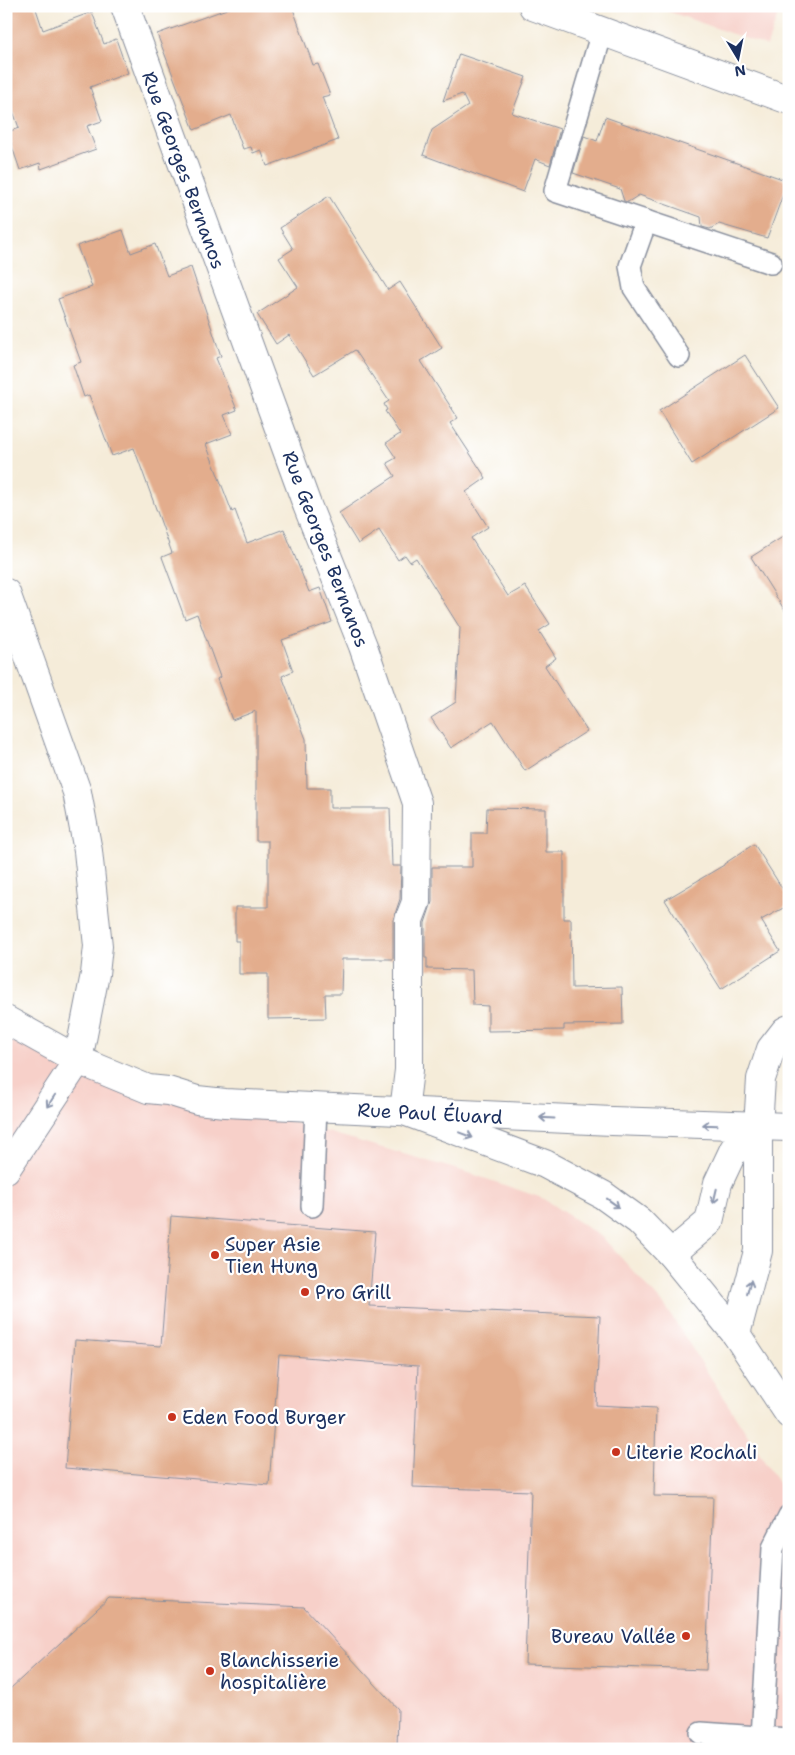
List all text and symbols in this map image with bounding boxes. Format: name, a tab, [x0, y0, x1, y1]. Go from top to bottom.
north arrow	[712, 32, 762, 82]
text: N	[733, 61, 747, 81]
street label: Rue Georges Bernanos	[136, 68, 231, 272]
street label: Rue Georges Bernanos	[277, 447, 375, 651]
one-way arrow	[46, 1094, 56, 1108]
street label: Rue Paul Éluard	[357, 1096, 503, 1130]
one-way arrow	[540, 1114, 556, 1123]
one-way arrow	[702, 1120, 718, 1130]
one-way arrow	[458, 1131, 474, 1140]
one-way arrow	[710, 1187, 719, 1203]
one-way arrow	[606, 1197, 620, 1208]
place label: Super Asie Tien Hung	[225, 1232, 321, 1279]
marker: Super Asie Tien Hung	[209, 1249, 221, 1261]
one-way arrow	[745, 1279, 754, 1295]
place label: Pro Grill	[315, 1280, 391, 1305]
marker: Pro Grill	[299, 1286, 311, 1298]
place label: Eden Food Burger	[182, 1405, 346, 1430]
marker: Eden Food Burger	[166, 1411, 178, 1423]
place label: Literie Rochali	[626, 1440, 758, 1465]
marker: Literie Rochali	[610, 1446, 622, 1458]
place label: Bureau Vallée	[551, 1624, 676, 1649]
marker: Bureau Vallée	[680, 1630, 692, 1642]
place label: Blanchisserie hospitalière	[220, 1648, 339, 1695]
marker: Blanchisserie hospitalière	[204, 1665, 216, 1677]

